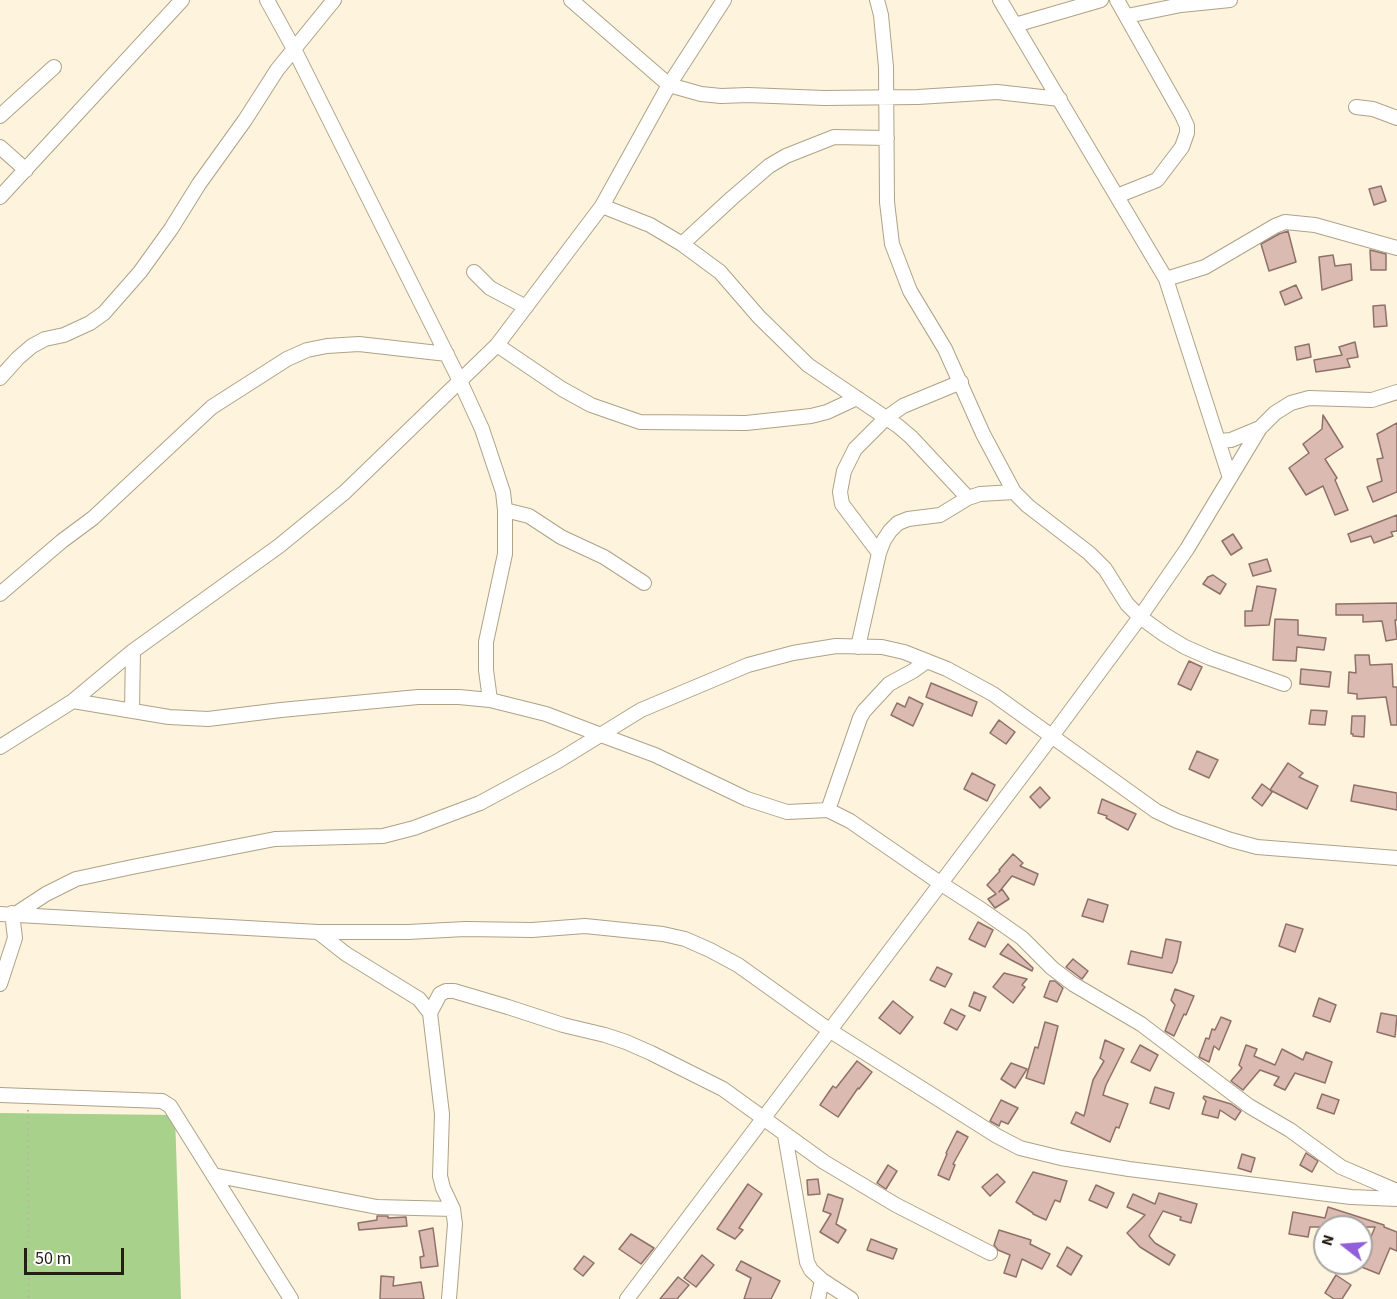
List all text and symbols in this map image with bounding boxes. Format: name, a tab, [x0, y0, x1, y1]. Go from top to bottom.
north arrow	[1313, 1215, 1373, 1275]
text: N	[1316, 1232, 1340, 1249]
scale bar	[27, 1236, 128, 1274]
text: 50 m	[35, 1246, 71, 1271]

